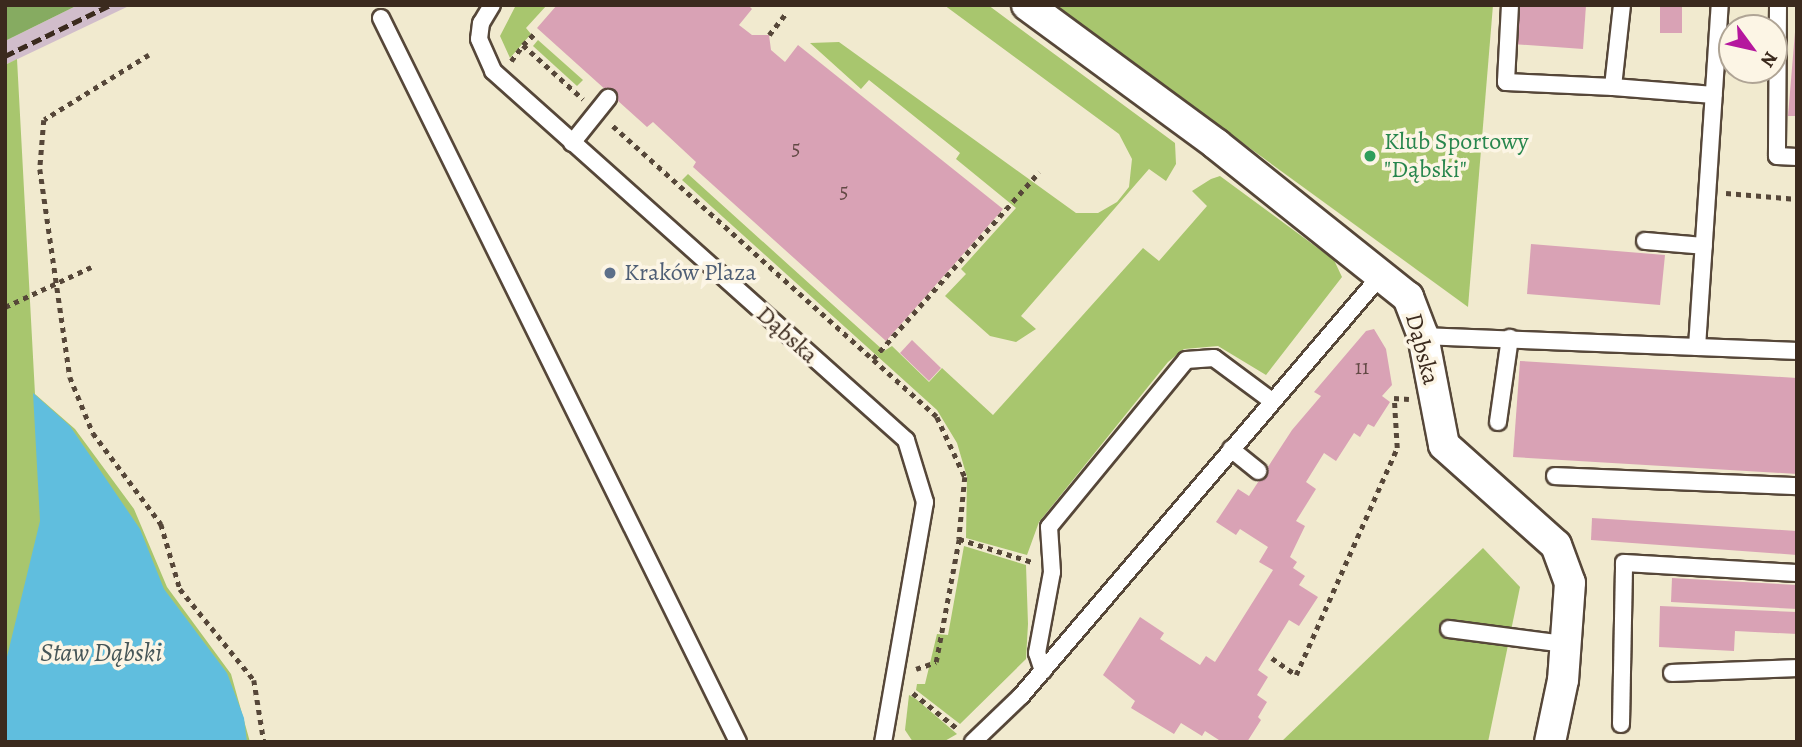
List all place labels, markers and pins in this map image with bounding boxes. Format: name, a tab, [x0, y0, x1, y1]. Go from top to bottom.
place label: Klub Sportowy "Dąbski"	[1384, 128, 1529, 184]
marker: Klub Sportowy "Dąbski"	[1362, 148, 1378, 164]
place label: Kraków Plaza	[624, 259, 756, 287]
marker: Kraków Plaza	[602, 265, 618, 281]

